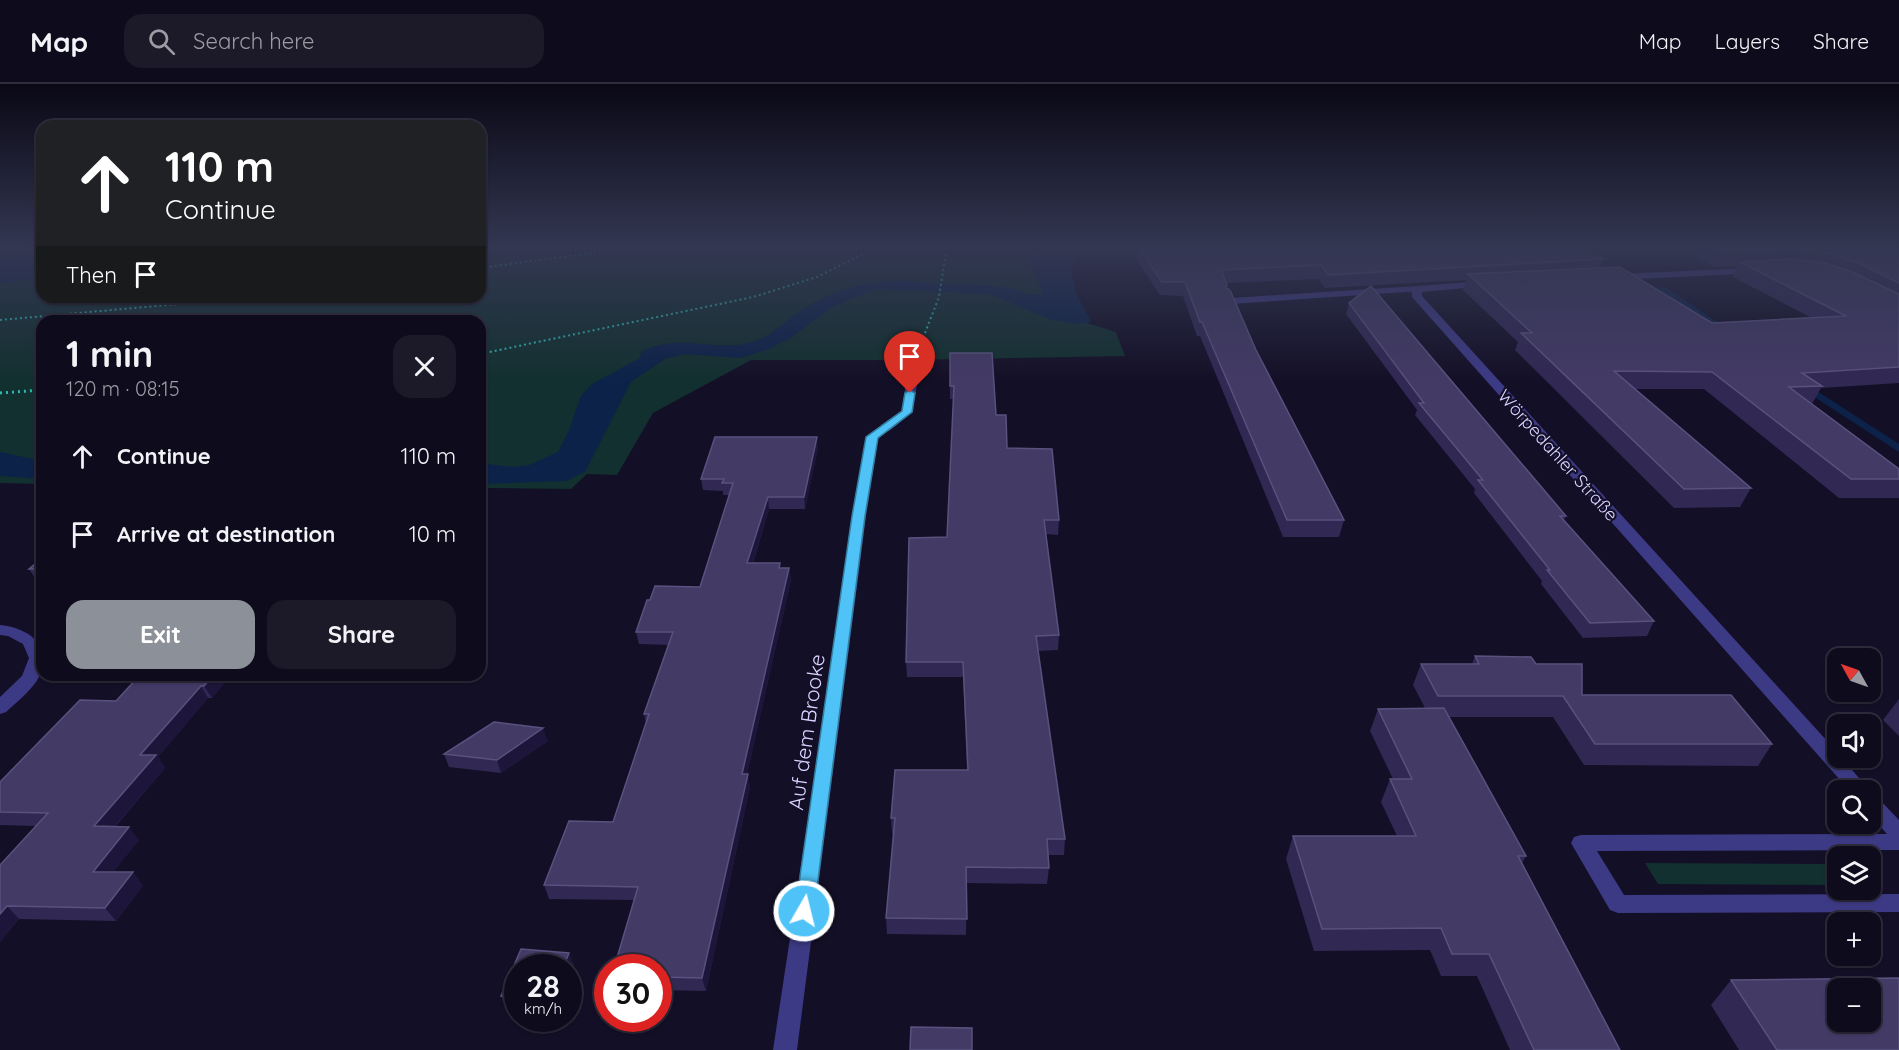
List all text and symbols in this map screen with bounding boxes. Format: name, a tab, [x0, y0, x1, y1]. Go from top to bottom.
search box	[124, 14, 544, 68]
text: Map	[30, 24, 88, 59]
icon: search	[145, 25, 178, 58]
text: Search here	[193, 27, 315, 55]
text: Map	[1639, 28, 1682, 54]
text: Layers	[1715, 28, 1780, 54]
text: Share	[1813, 28, 1869, 54]
text: 110 m	[165, 140, 274, 193]
icon: ahead	[66, 144, 144, 222]
text: Continue	[165, 192, 276, 226]
icon: arrive	[129, 258, 162, 291]
text: Then	[66, 261, 117, 289]
text: 1 min	[66, 331, 153, 376]
pin	[884, 331, 935, 393]
button: close	[393, 335, 456, 398]
icon: arrive	[893, 340, 926, 373]
text: 120 m · 08:15	[66, 376, 180, 401]
street label: Wörpedahler Straße	[1493, 384, 1623, 526]
icon: ahead	[66, 440, 99, 473]
text: Continue	[117, 442, 211, 470]
text: 110 m	[401, 442, 456, 470]
icon: arrive	[66, 518, 99, 551]
text: Arrive at destination	[117, 520, 335, 548]
text: 10 m	[409, 520, 456, 548]
button: Exit	[66, 600, 255, 669]
button: Share	[267, 600, 456, 669]
north arrow	[1827, 648, 1881, 702]
map controls	[1827, 648, 1881, 1032]
street label: Auf dem Brooke	[782, 652, 830, 812]
button: sound	[1827, 714, 1881, 768]
button: search	[1827, 780, 1881, 834]
button: layers	[1827, 846, 1881, 900]
position arrow	[772, 879, 836, 943]
button: +	[1827, 912, 1881, 966]
speed limit sign: 30	[594, 954, 672, 1032]
text: 28	[526, 967, 560, 1005]
button: −	[1827, 978, 1881, 1032]
text: km/h	[524, 999, 562, 1018]

